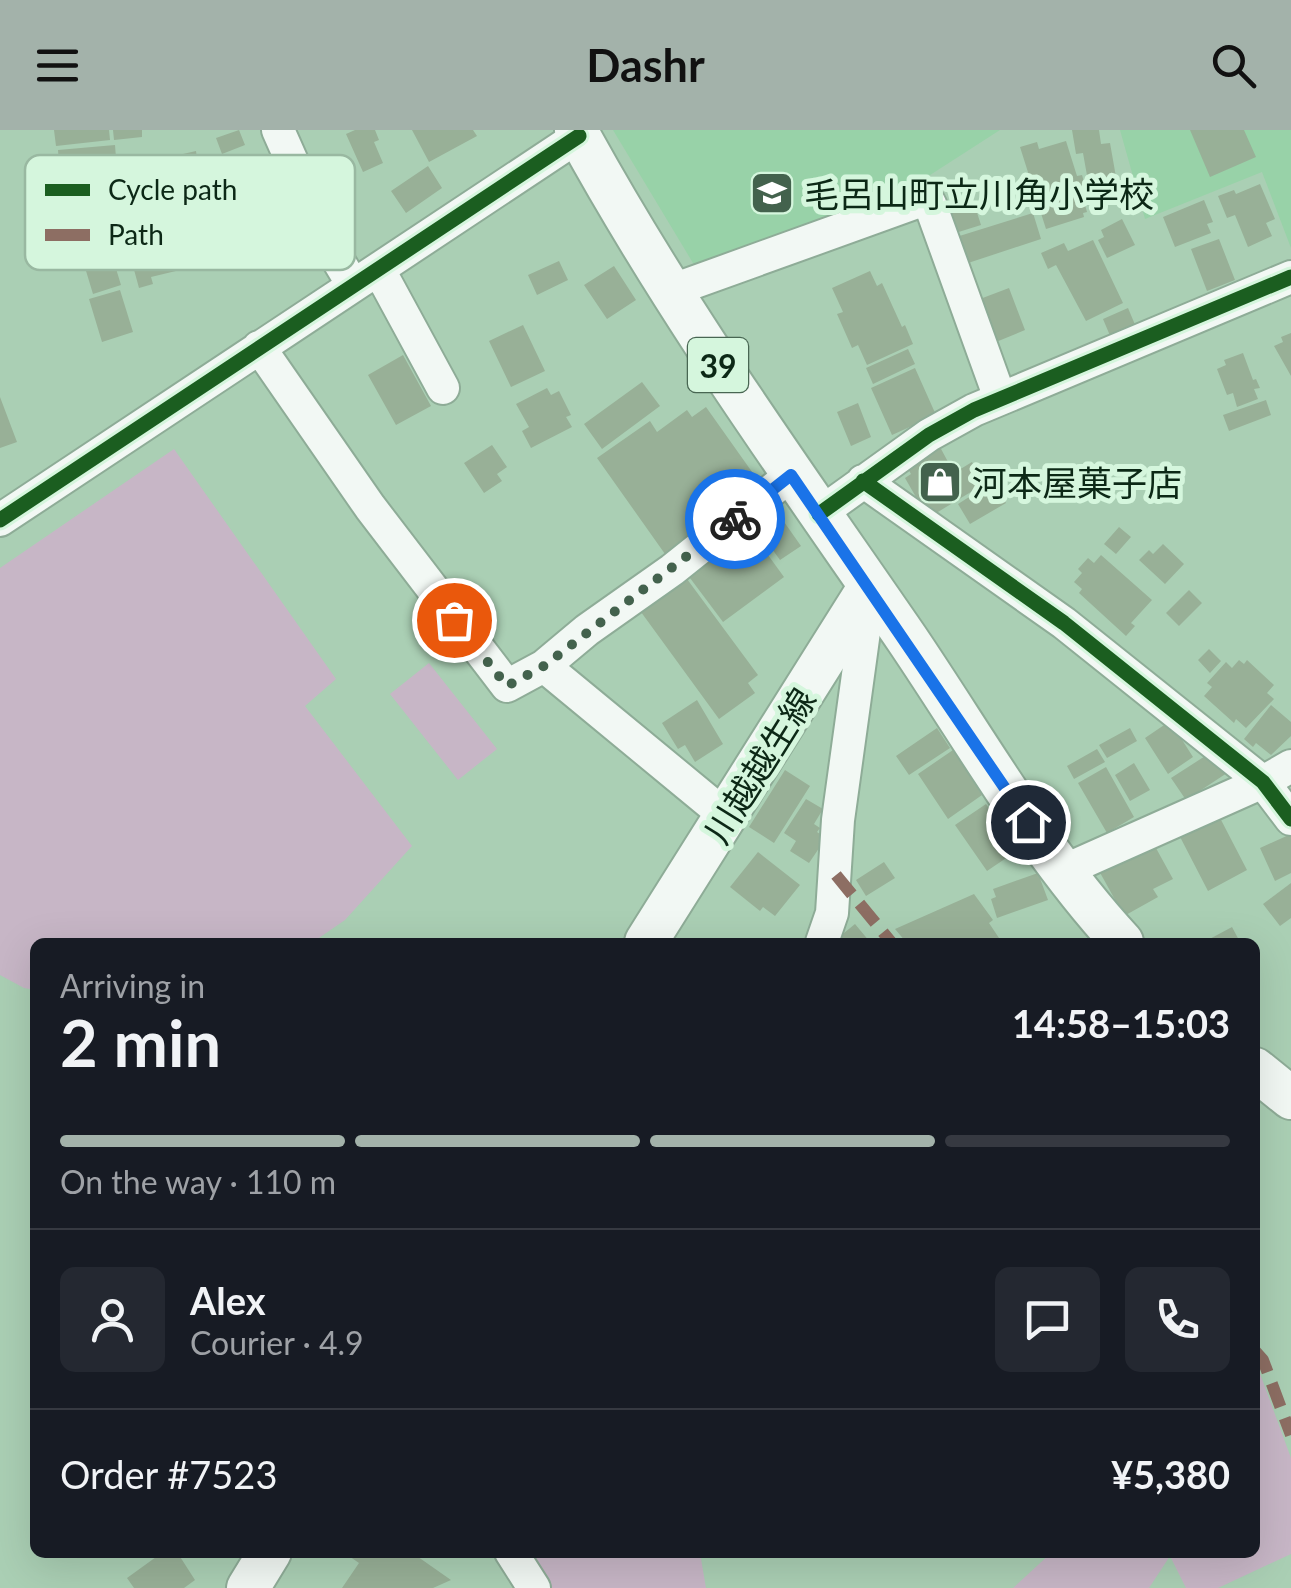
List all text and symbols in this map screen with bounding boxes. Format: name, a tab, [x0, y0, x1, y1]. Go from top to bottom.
icon: menu	[30, 38, 85, 93]
text: Dashr	[586, 38, 705, 92]
icon: search	[1206, 38, 1261, 93]
legend	[25, 155, 355, 270]
school or university icon: 毛呂山町立川角小学校	[749, 170, 795, 216]
text: Cycle path	[108, 172, 237, 206]
place label: 毛呂山町立川角小学校	[804, 172, 1154, 214]
text: Path	[108, 217, 164, 251]
road number: 39	[688, 338, 748, 392]
shop icon: 河本屋菓子店	[917, 459, 963, 505]
place label: 河本屋菓子店	[972, 461, 1182, 503]
courier	[685, 469, 785, 569]
icon: bike	[708, 492, 763, 547]
pin	[412, 578, 497, 663]
icon: bag	[427, 593, 482, 648]
street label: 川越越生線	[695, 680, 823, 850]
pin	[986, 780, 1071, 865]
icon: home	[1001, 795, 1056, 850]
text: Arriving in	[60, 966, 205, 1005]
text: 14:58–15:03	[1012, 1000, 1230, 1046]
text: 2 min	[60, 1003, 221, 1081]
text: On the way · 110 m	[60, 1162, 336, 1201]
button: person	[60, 1267, 165, 1372]
button: chat	[995, 1267, 1100, 1372]
button: phone	[1125, 1267, 1230, 1372]
text: Alex	[190, 1277, 266, 1323]
text: Courier · 4.9	[190, 1323, 364, 1362]
text: Order #7523	[60, 1451, 277, 1497]
text: ¥5,380	[1111, 1451, 1230, 1497]

